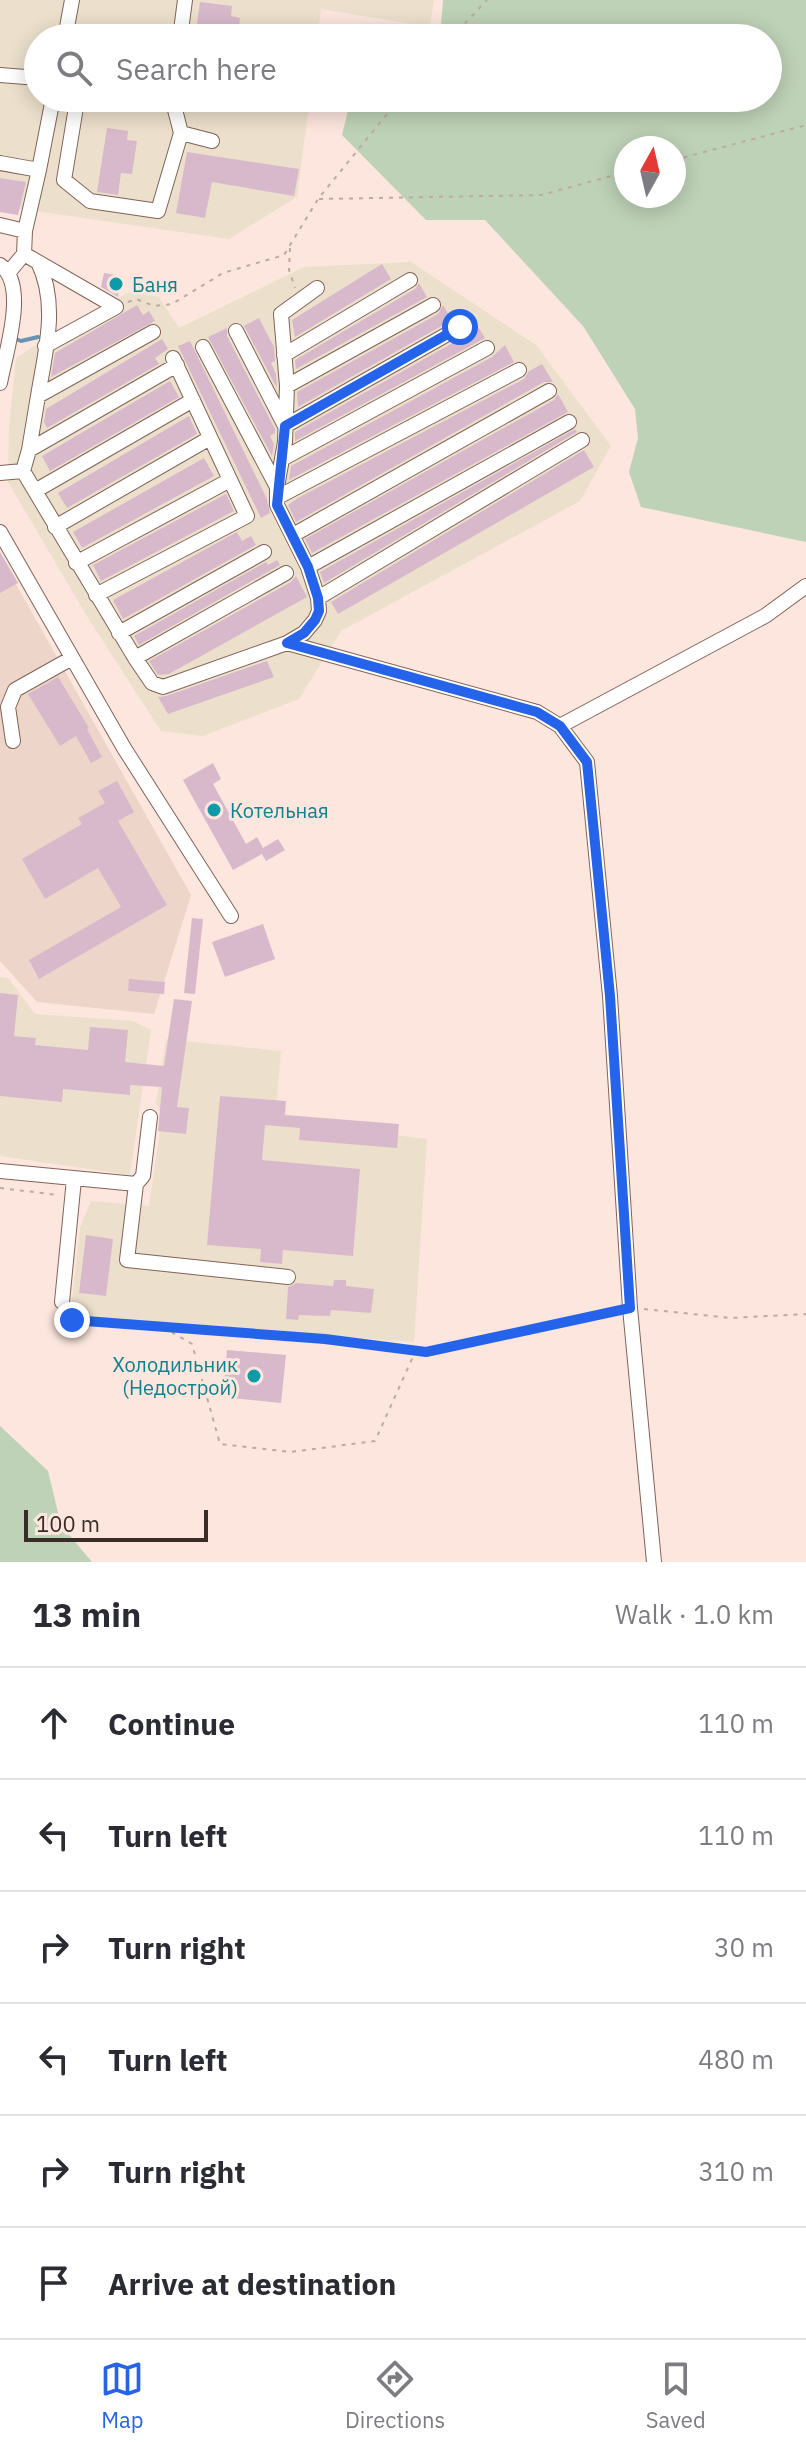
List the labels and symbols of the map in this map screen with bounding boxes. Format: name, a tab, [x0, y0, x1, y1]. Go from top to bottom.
north arrow	[614, 136, 686, 208]
place label: Баня	[132, 271, 178, 298]
marker: Баня	[107, 275, 125, 293]
route start	[442, 309, 478, 345]
place label: Котельная	[230, 797, 329, 824]
marker: Котельная	[205, 801, 223, 819]
route end	[54, 1302, 90, 1338]
place label: Холодильник (Недострой)	[113, 1351, 238, 1401]
marker: Холодильник (Недострой)	[245, 1367, 263, 1385]
scale bar	[24, 1506, 208, 1542]

